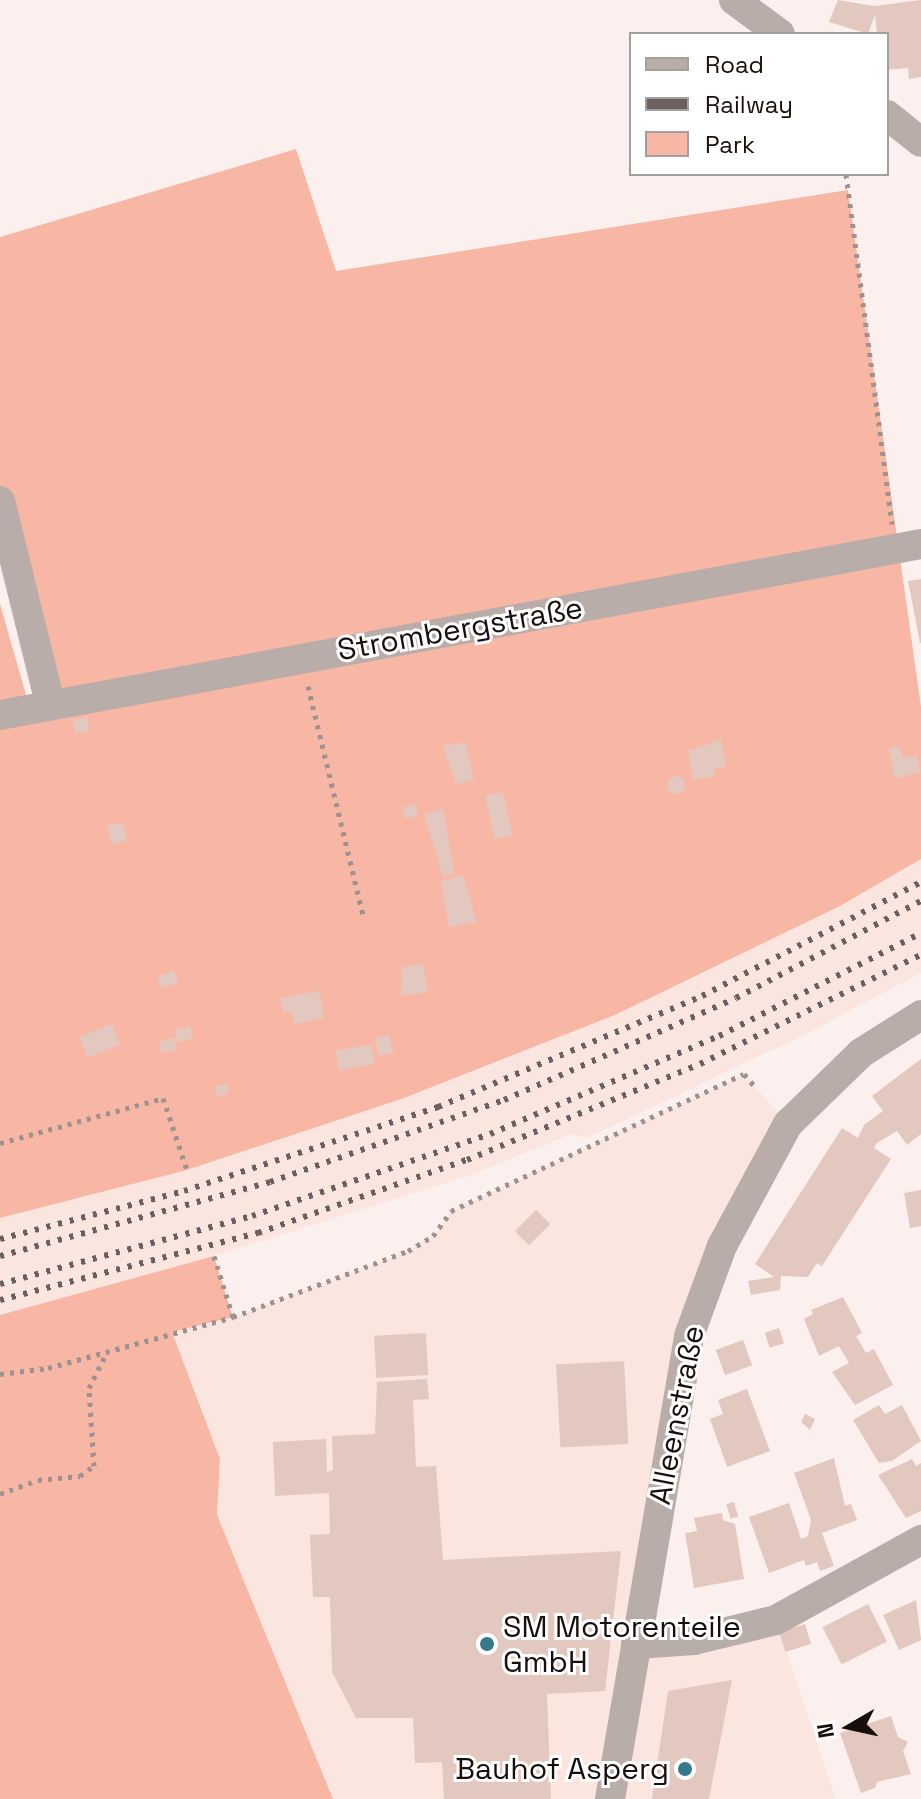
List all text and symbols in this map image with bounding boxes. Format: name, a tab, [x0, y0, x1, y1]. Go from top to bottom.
legend	[629, 32, 889, 176]
text: Road	[705, 49, 764, 80]
text: Railway	[705, 89, 793, 120]
text: Park	[705, 129, 755, 160]
street label: Strombergstraße	[335, 590, 585, 668]
street label: Alleenstraße	[642, 1323, 712, 1507]
place label: SM Motorenteile GmbH	[503, 1609, 741, 1680]
marker: SM Motorenteile GmbH	[478, 1635, 496, 1653]
north arrow	[809, 1687, 889, 1767]
text: N	[810, 1721, 840, 1740]
place label: Bauhof Asperg	[455, 1751, 669, 1787]
marker: Bauhof Asperg	[676, 1760, 694, 1778]

